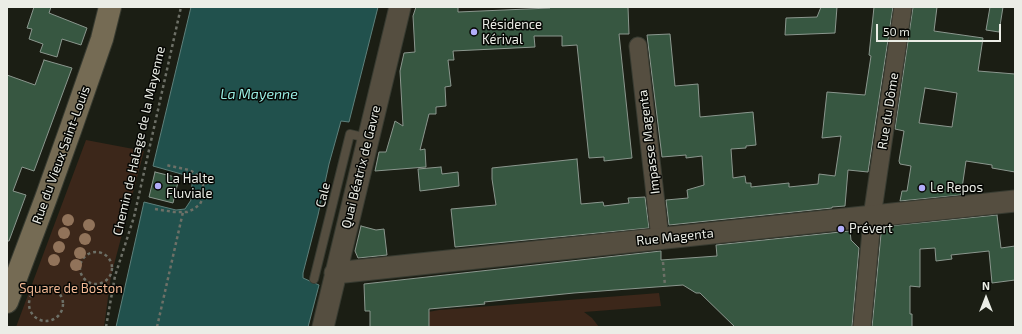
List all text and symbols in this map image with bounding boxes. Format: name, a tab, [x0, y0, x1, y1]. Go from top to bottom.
scale bar	[878, 16, 1003, 42]
place label: Résidence Kérival	[482, 17, 542, 48]
text: 50 m	[883, 24, 910, 38]
marker: Résidence Kérival	[469, 27, 479, 37]
street label: Chemin de Halage de la Mayenne	[110, 45, 168, 237]
street label: Rue du Dôme	[874, 72, 902, 150]
street label: Rue du Vieux Saint-Louis	[29, 84, 93, 226]
water label: La Mayenne	[220, 86, 298, 102]
street label: Impasse Magenta	[635, 89, 663, 195]
street label: Quai Béatrix de Gavre	[338, 104, 384, 230]
place label: La Halte Fluviale	[166, 171, 214, 202]
place label: Le Repos	[930, 180, 983, 196]
marker: La Halte Fluviale	[153, 181, 163, 191]
street label: Cale	[312, 181, 334, 209]
marker: Le Repos	[917, 183, 927, 193]
place label: Prévert	[849, 221, 893, 237]
marker: Prévert	[836, 224, 846, 234]
street label: Rue Magenta	[636, 225, 714, 249]
north arrow	[966, 278, 1006, 318]
text: N	[982, 279, 990, 292]
park label: Square de Boston	[19, 281, 123, 297]

